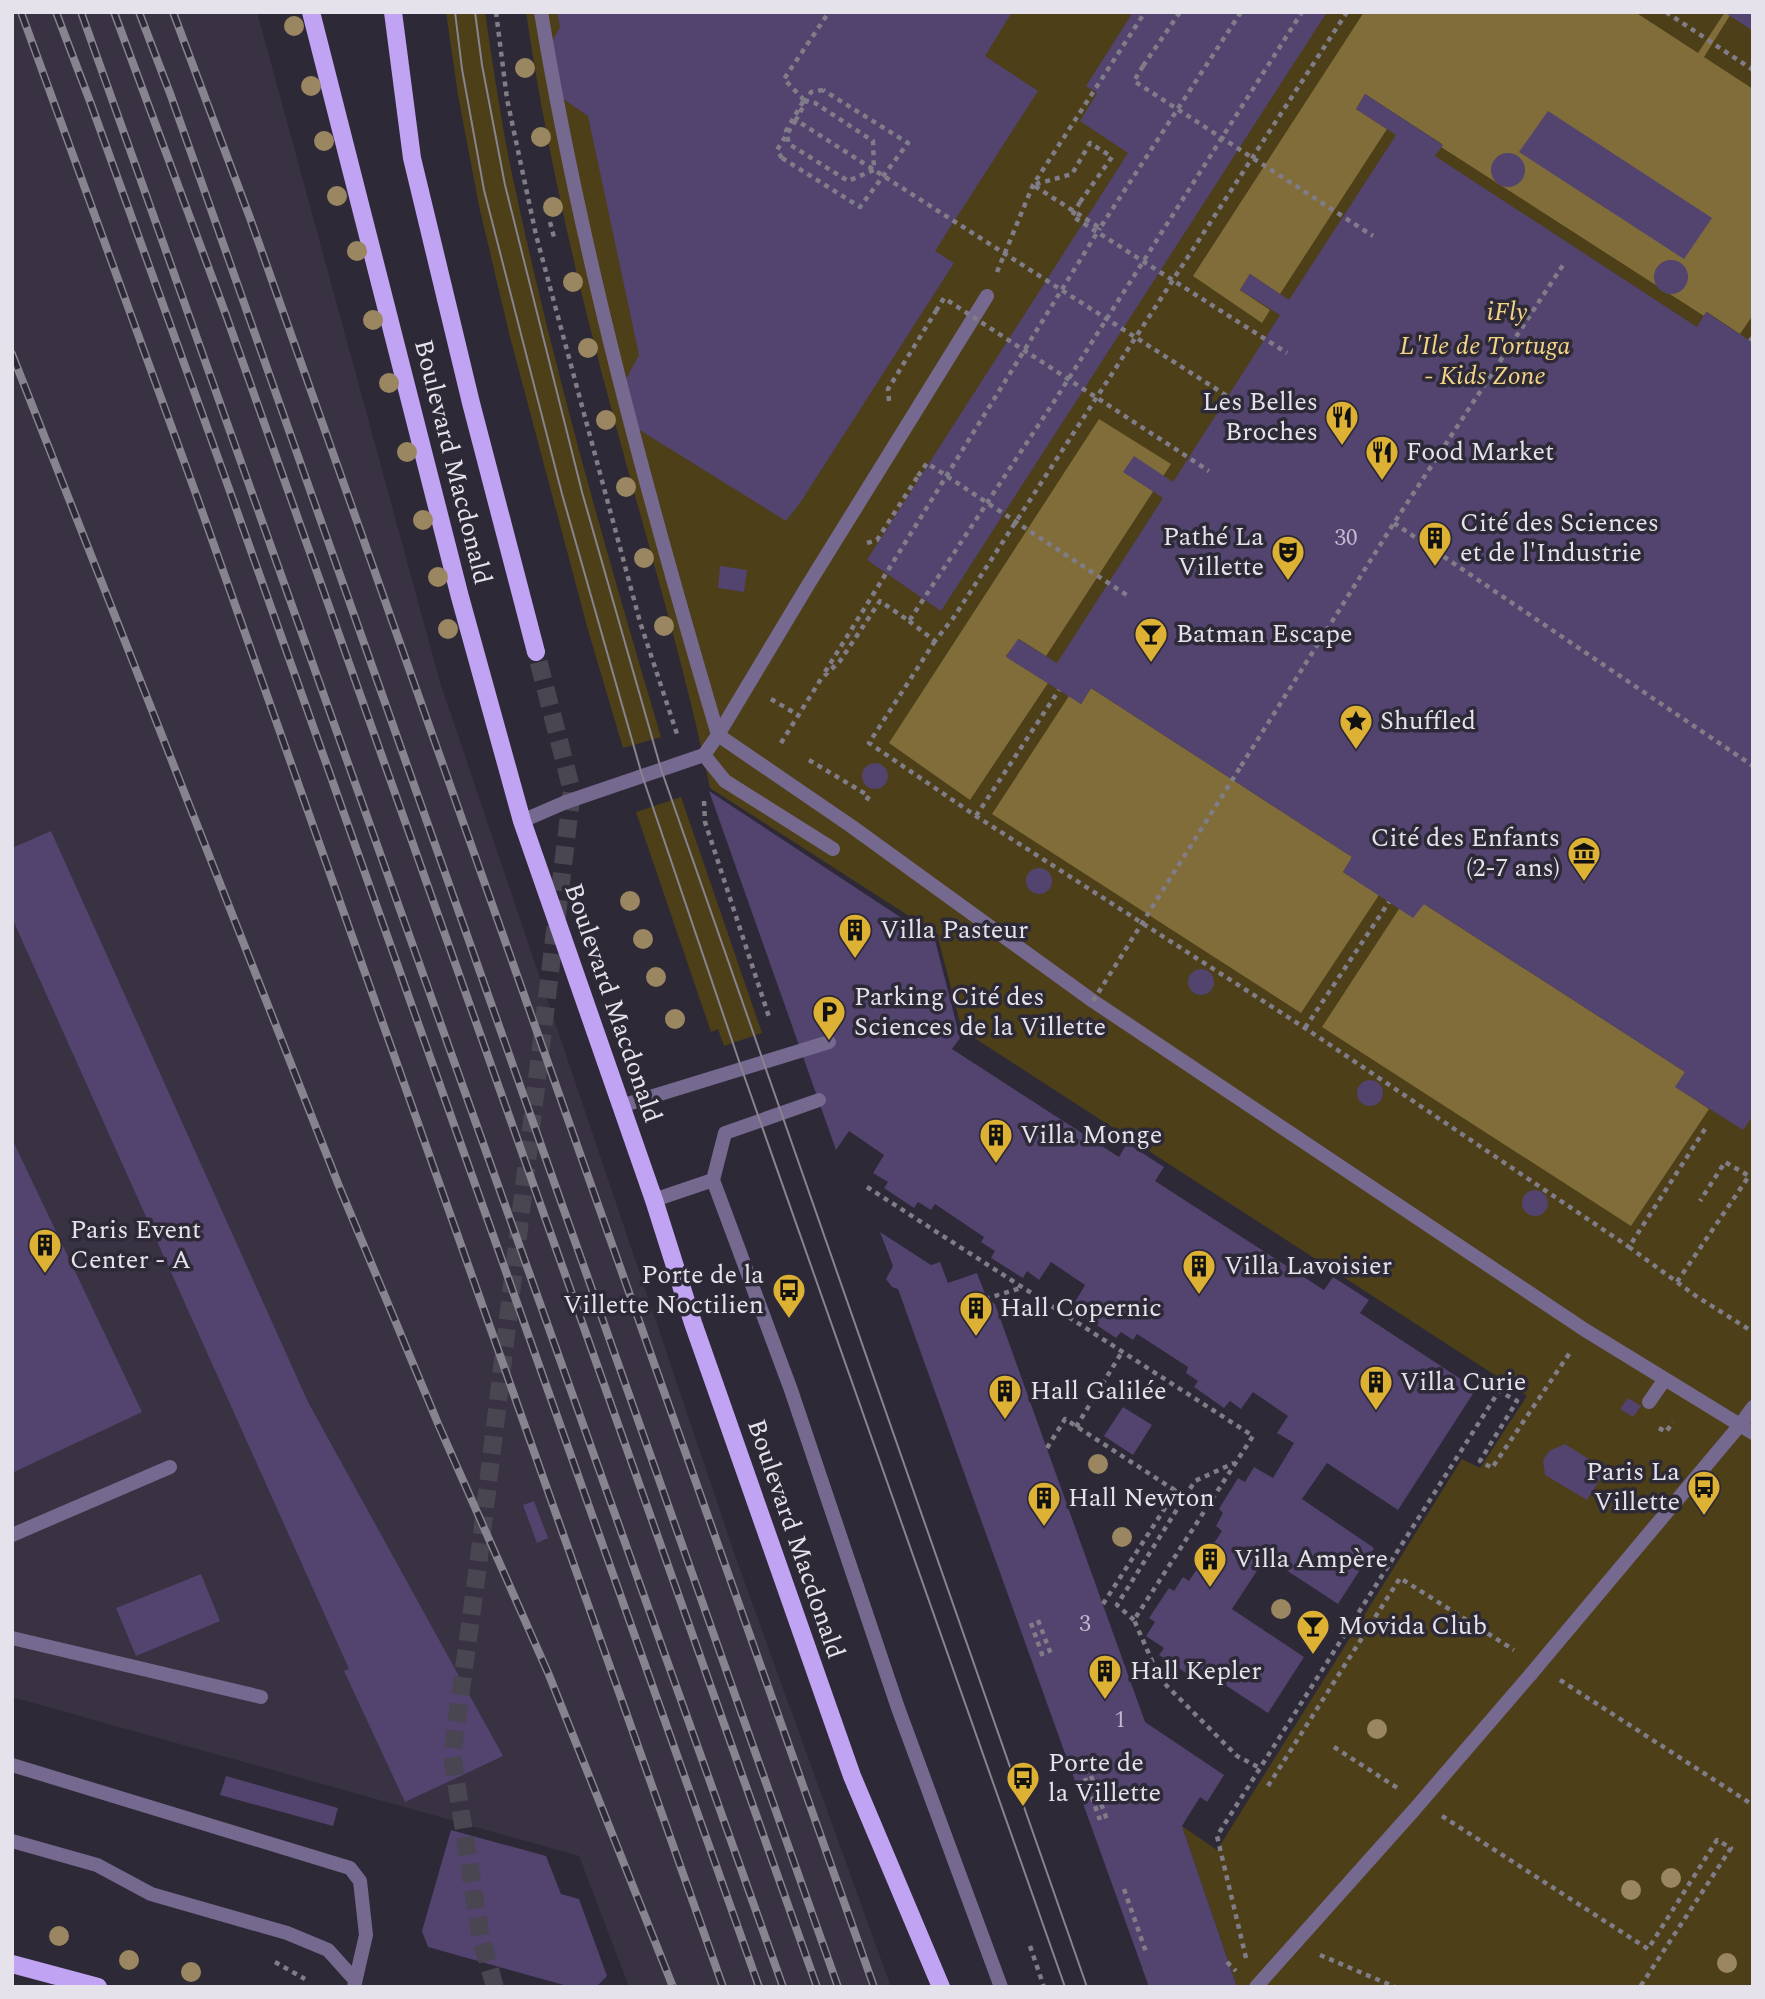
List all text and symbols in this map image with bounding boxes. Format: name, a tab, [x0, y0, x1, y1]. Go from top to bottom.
park label: iFly	[1487, 292, 1528, 332]
park label: L'Ile de Tortuga - Kids Zone	[1400, 326, 1570, 396]
street label: Boulevard Macdonald	[403, 335, 503, 589]
place label: Les Belles Broches	[1202, 382, 1318, 452]
restaurant icon: Les Belles Broches	[1323, 398, 1361, 447]
place label: Food Market	[1406, 432, 1554, 472]
restaurant icon: Food Market	[1363, 433, 1401, 482]
place label: Cité des Sciences et de l'Industrie	[1460, 503, 1659, 573]
place label: Pathé La Villette	[1163, 517, 1264, 587]
building icon: Cité des Sciences et de l'Industrie	[1416, 519, 1454, 568]
house number: 30	[1335, 521, 1358, 556]
theatre icon: Pathé La Villette	[1269, 533, 1307, 582]
place label: Batman Escape	[1176, 614, 1353, 654]
bar icon: Batman Escape	[1132, 615, 1170, 664]
place label: Shuffled	[1380, 701, 1476, 741]
place icon: Shuffled	[1337, 702, 1375, 751]
place label: Cité des Enfants (2-7 ans)	[1371, 818, 1560, 888]
museum icon: Cité des Enfants (2-7 ans)	[1565, 834, 1603, 883]
street label: Boulevard Macdonald	[553, 878, 673, 1128]
place label: Villa Pasteur	[880, 910, 1028, 950]
building icon: Villa Pasteur	[836, 911, 874, 960]
place label: Parking Cité des Sciences de la Villette	[854, 977, 1106, 1047]
parking icon: Parking Cité des Sciences de la Villette	[810, 993, 848, 1042]
place label: Villa Monge	[1020, 1115, 1162, 1155]
building icon: Villa Monge	[977, 1116, 1015, 1165]
place label: Paris Event Center - A	[70, 1210, 201, 1280]
building icon: Paris Event Center - A	[26, 1226, 64, 1275]
place label: Villa Lavoisier	[1224, 1246, 1392, 1286]
building icon: Villa Lavoisier	[1180, 1247, 1218, 1296]
place label: Porte de la Villette Noctilien	[563, 1255, 764, 1325]
bus stop icon: Porte de la Villette Noctilien	[770, 1271, 808, 1320]
place label: Hall Copernic	[1000, 1288, 1162, 1328]
building icon: Hall Copernic	[957, 1289, 995, 1338]
place label: Villa Curie	[1400, 1362, 1526, 1402]
building icon: Villa Curie	[1357, 1363, 1395, 1412]
place label: Hall Galilée	[1030, 1371, 1167, 1411]
building icon: Hall Galilée	[986, 1372, 1024, 1421]
street label: Boulevard Macdonald	[736, 1414, 856, 1664]
place label: Paris La Villette	[1586, 1452, 1680, 1522]
bus stop icon: Paris La Villette	[1685, 1468, 1723, 1517]
place label: Hall Newton	[1068, 1478, 1215, 1518]
building icon: Hall Newton	[1025, 1479, 1063, 1528]
place label: Villa Ampère	[1234, 1539, 1388, 1579]
building icon: Villa Ampère	[1191, 1540, 1229, 1589]
place label: Movida Club	[1338, 1606, 1487, 1646]
house number: 3	[1079, 1607, 1091, 1642]
bar icon: Movida Club	[1294, 1607, 1332, 1656]
place label: Hall Kepler	[1130, 1651, 1261, 1691]
building icon: Hall Kepler	[1086, 1652, 1124, 1701]
house number: 1	[1114, 1703, 1126, 1738]
place label: Porte de la Villette	[1048, 1743, 1161, 1813]
bus stop icon: Porte de la Villette	[1004, 1759, 1042, 1808]

